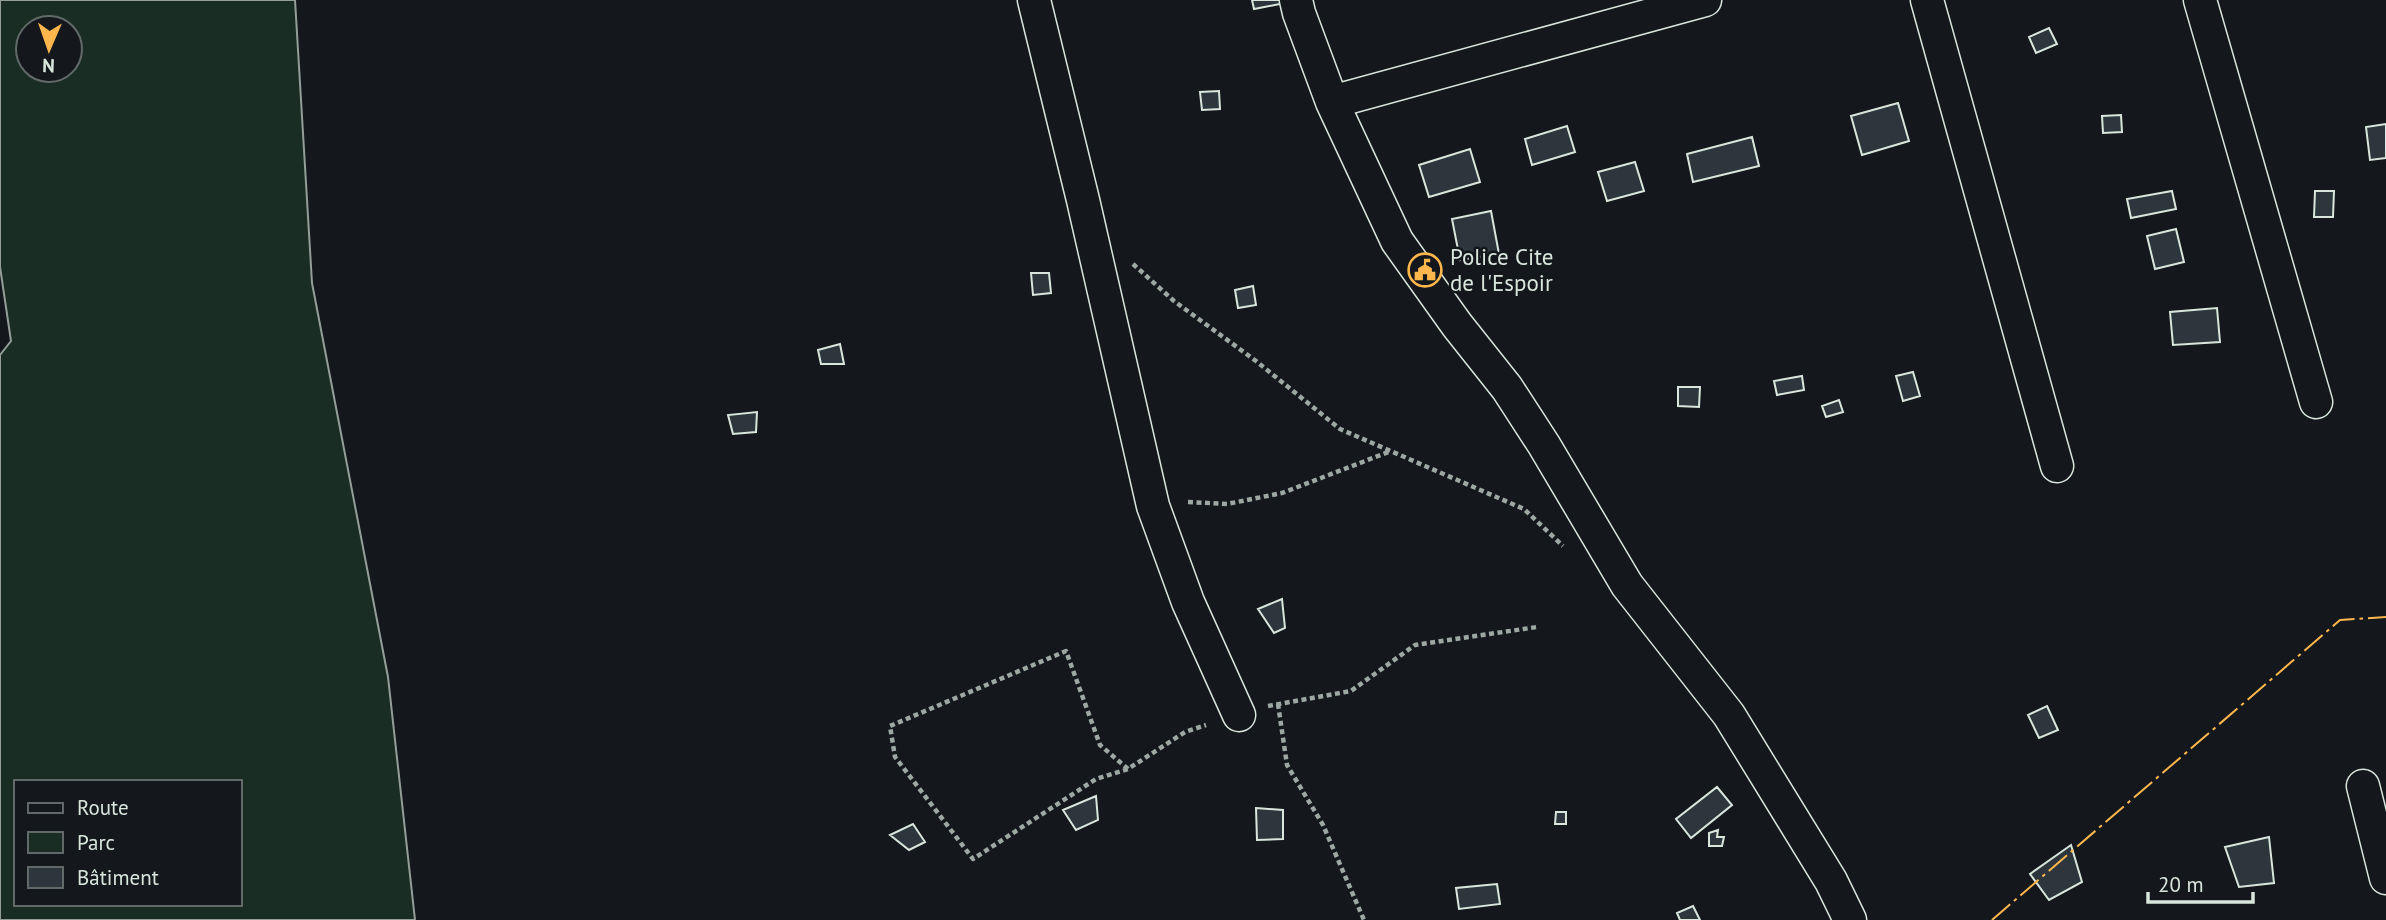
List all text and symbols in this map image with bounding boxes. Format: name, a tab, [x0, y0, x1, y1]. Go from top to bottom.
north arrow	[14, 14, 84, 84]
text: N	[42, 54, 55, 78]
place label: Police Cite de l'Espoir	[1450, 242, 1553, 297]
public building icon: Police Cite de l'Espoir	[1406, 251, 1444, 289]
legend	[14, 780, 242, 906]
text: Route	[77, 794, 129, 821]
text: Parc	[77, 829, 115, 856]
scale bar	[2148, 860, 2253, 904]
text: Bâtiment	[77, 864, 159, 891]
text: 20 m	[2158, 871, 2204, 898]

